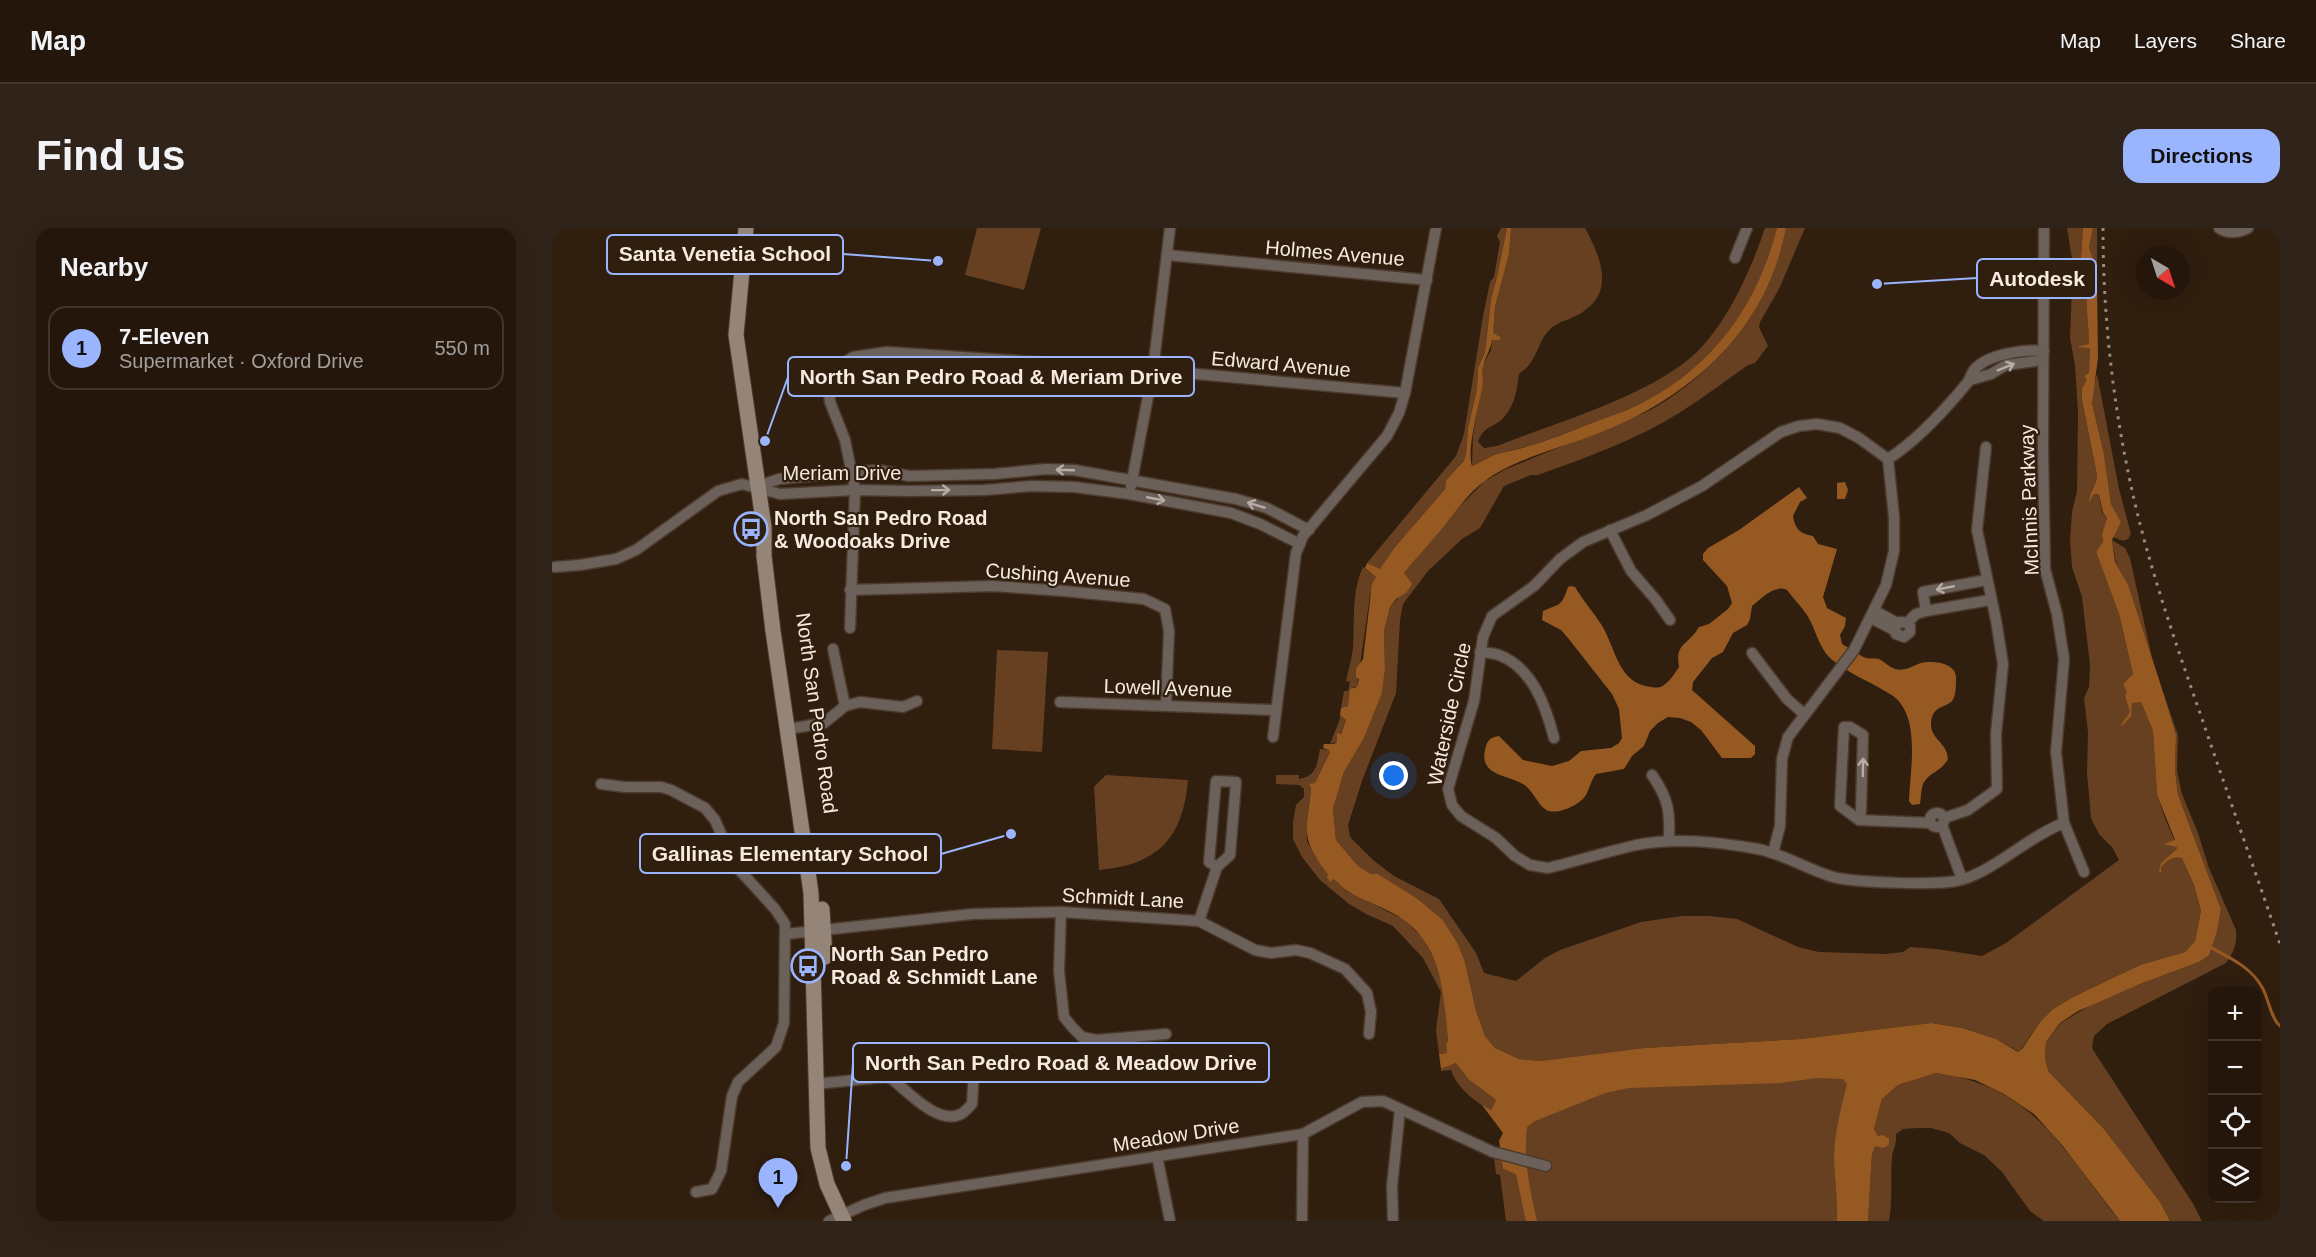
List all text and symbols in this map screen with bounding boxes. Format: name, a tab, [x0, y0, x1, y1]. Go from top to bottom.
text: Map	[30, 25, 86, 56]
text: Map	[2060, 29, 2101, 52]
text: Layers	[2134, 29, 2197, 52]
text: Share	[2230, 29, 2286, 52]
button: Directions	[2123, 129, 2280, 183]
text: Find us	[36, 132, 185, 179]
callout: Santa Venetia School	[607, 235, 843, 274]
street label: Holmes Avenue	[1264, 236, 1406, 270]
text: Santa Venetia School	[619, 242, 831, 265]
north arrow	[2136, 246, 2190, 300]
text: Nearby	[60, 252, 148, 282]
callout: Autodesk	[1977, 259, 2096, 298]
text: Autodesk	[1989, 267, 2085, 290]
text: 7-Eleven	[119, 324, 210, 349]
text: 1	[76, 337, 87, 359]
text: 550 m	[434, 337, 490, 359]
street label: Edward Avenue	[1210, 347, 1352, 381]
text: Supermarket · Oxford Drive	[119, 350, 364, 372]
callout: North San Pedro Road & Meriam Drive	[788, 357, 1194, 396]
one-way arrow	[1996, 361, 2014, 372]
text: North San Pedro Road & Meriam Drive	[800, 365, 1182, 388]
street label: McInnis Parkway	[2015, 424, 2043, 576]
street label: Meriam Drive	[783, 462, 901, 484]
one-way arrow	[1055, 464, 1075, 475]
one-way arrow	[931, 485, 951, 496]
one-way arrow	[1146, 494, 1165, 505]
one-way arrow	[1247, 499, 1266, 510]
place label: North San Pedro Road & Woodoaks Drive	[774, 507, 987, 552]
bus stop icon: North San Pedro Road & Woodoaks Drive	[733, 511, 769, 547]
street label: Cushing Avenue	[985, 559, 1131, 591]
one-way arrow	[1936, 583, 1956, 594]
street label: North San Pedro Road	[792, 611, 842, 815]
street label: Waterside Circle	[1423, 640, 1475, 788]
street label: Lowell Avenue	[1103, 675, 1233, 701]
one-way arrow	[1857, 757, 1868, 777]
your location	[1379, 761, 1408, 790]
callout: Gallinas Elementary School	[640, 834, 941, 873]
text: Gallinas Elementary School	[652, 842, 928, 865]
street label: Schmidt Lane	[1061, 884, 1185, 912]
place label: North San Pedro Road & Schmidt Lane	[831, 943, 1038, 988]
bus stop icon: North San Pedro Road & Schmidt Lane	[790, 948, 826, 984]
map controls	[2208, 987, 2262, 1203]
button: +	[2208, 987, 2262, 1041]
button: −	[2208, 1041, 2262, 1095]
callout: North San Pedro Road & Meadow Drive	[853, 1043, 1269, 1082]
text: North San Pedro Road & Meadow Drive	[865, 1051, 1257, 1074]
button: locate	[2208, 1095, 2262, 1149]
street label: Meadow Drive	[1111, 1114, 1241, 1156]
button: layers	[2208, 1149, 2262, 1203]
pin: 1	[758, 1158, 798, 1208]

